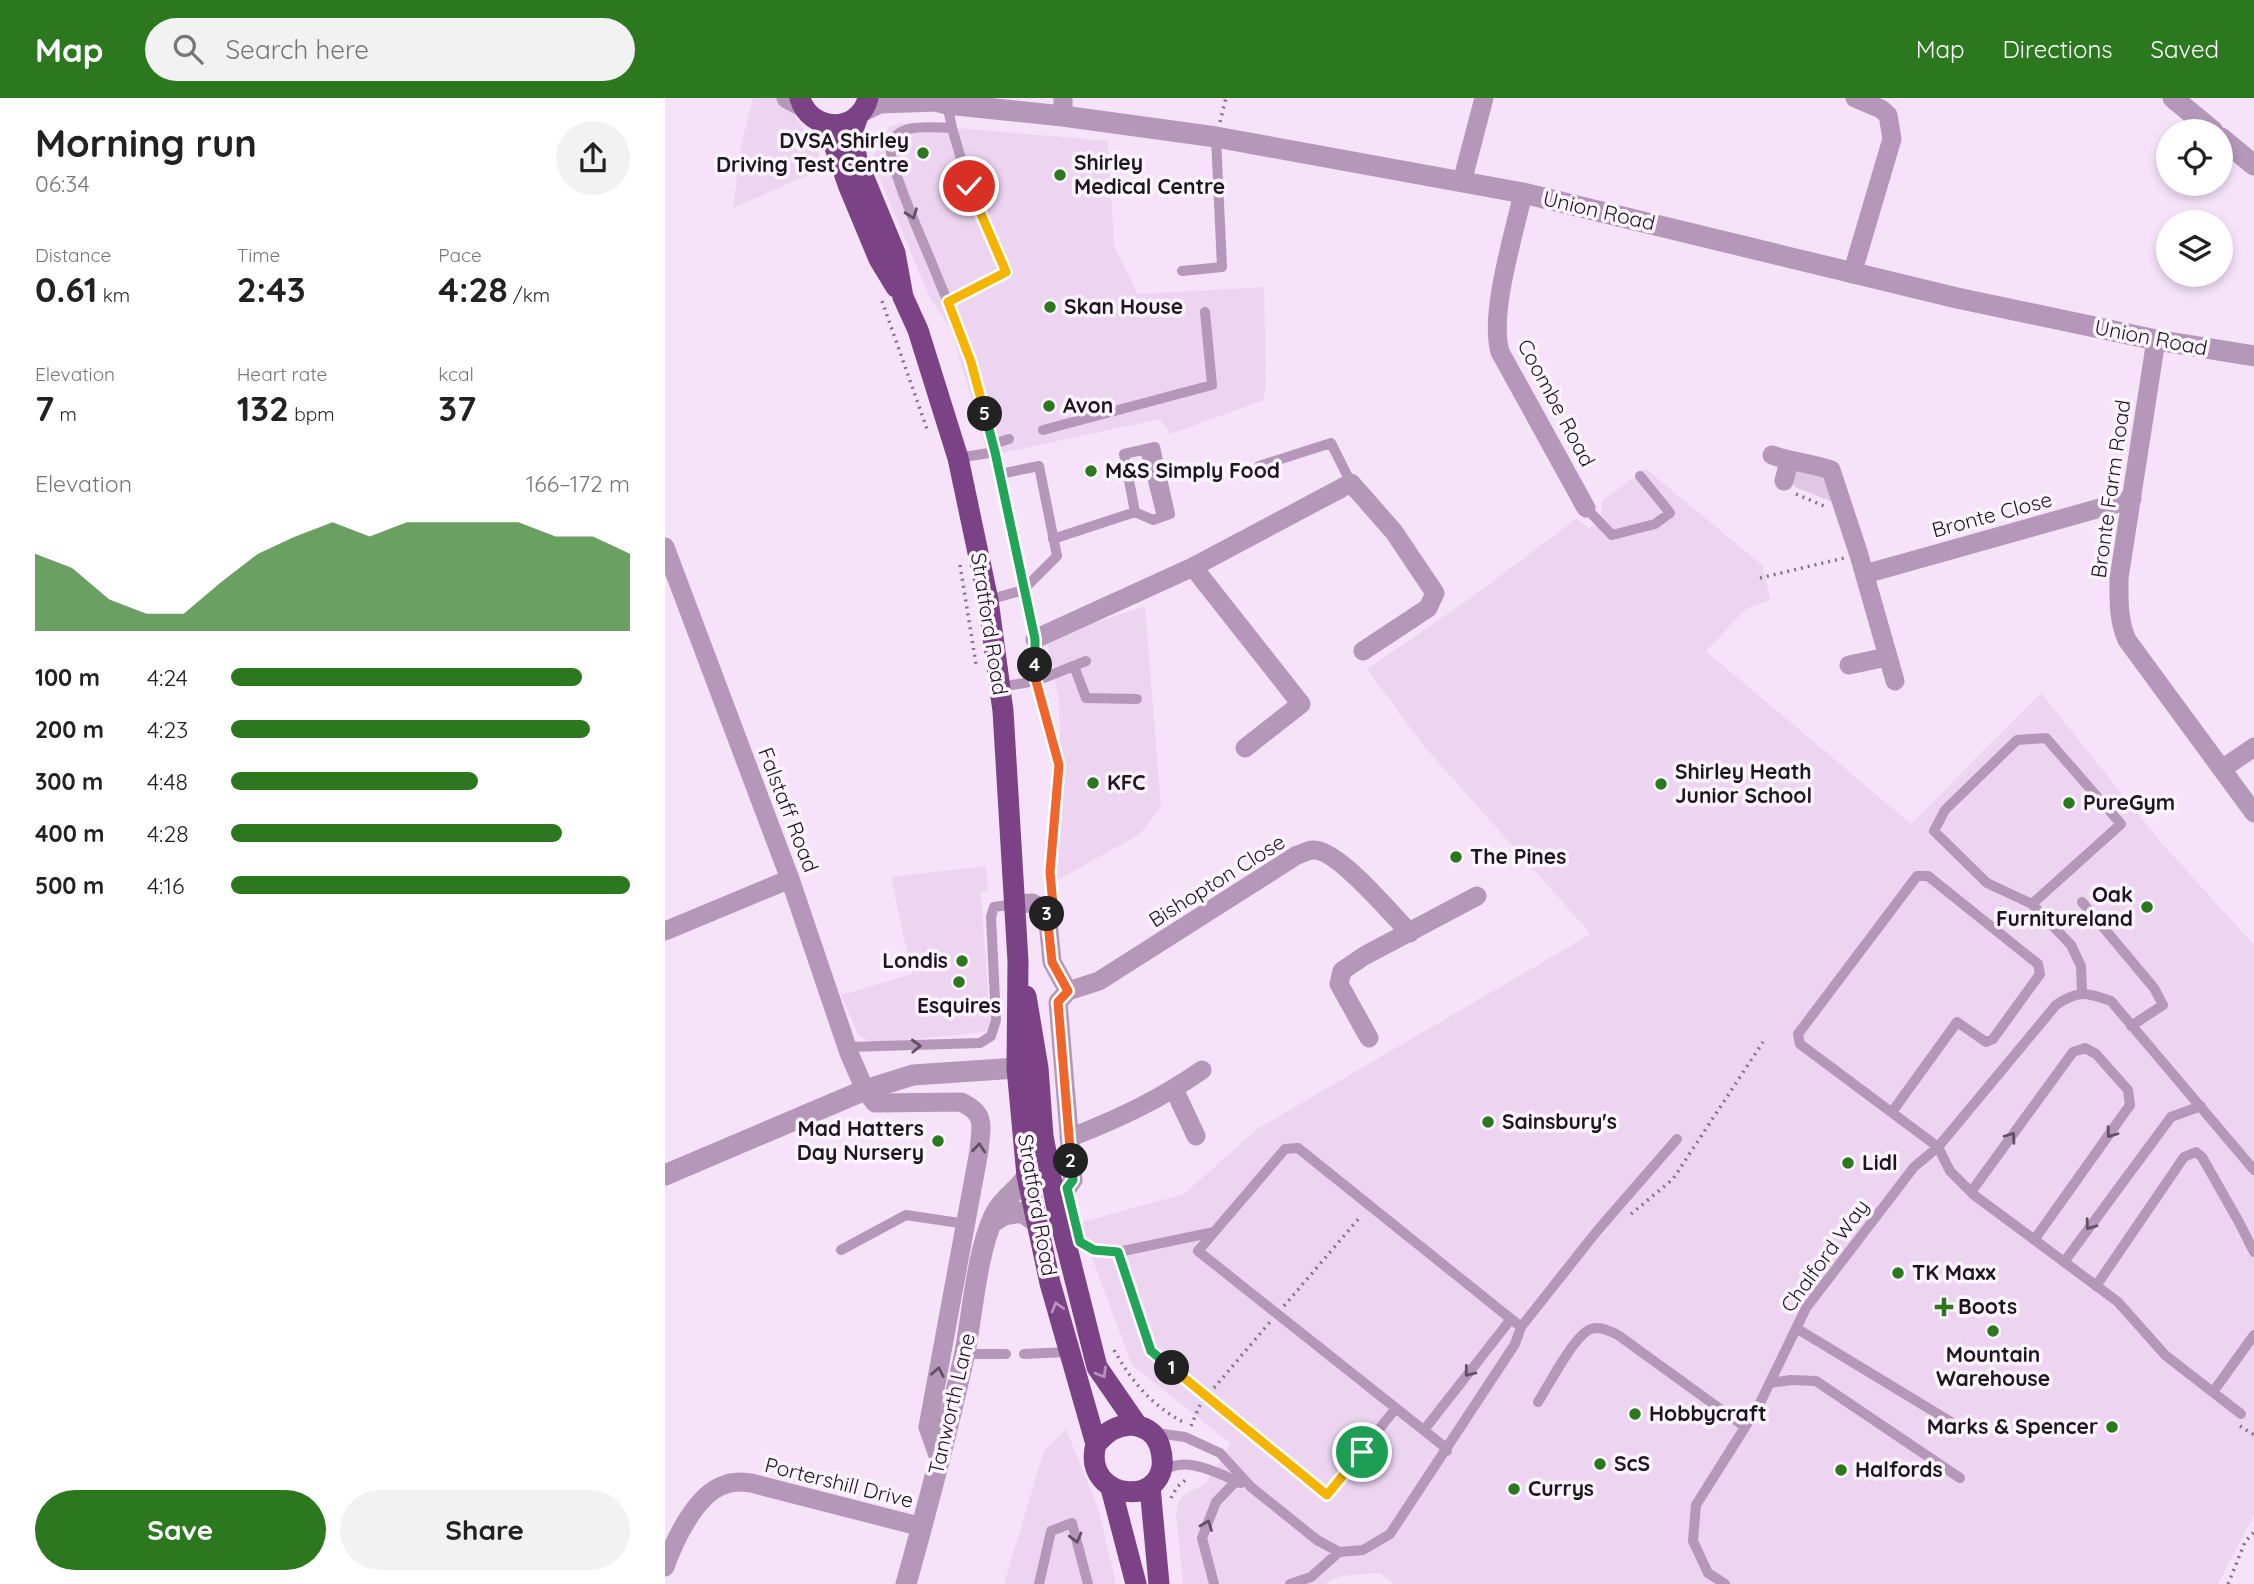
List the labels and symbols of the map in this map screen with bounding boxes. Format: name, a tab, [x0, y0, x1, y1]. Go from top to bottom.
place label: DVSA Shirley Driving Test Centre	[716, 127, 909, 177]
marker: DVSA Shirley Driving Test Centre	[915, 145, 931, 161]
place label: Shirley Medical Centre	[1074, 149, 1225, 199]
pin	[939, 156, 999, 216]
marker: Shirley Medical Centre	[1052, 167, 1068, 183]
street label: Union Road	[1541, 185, 1658, 236]
one-way arrow	[904, 207, 918, 219]
place label: Skan House	[1064, 293, 1183, 319]
marker: Skan House	[1042, 299, 1058, 315]
street label: Union Road	[2093, 313, 2210, 361]
street label: Coombe Road	[1512, 334, 1601, 471]
place label: Avon	[1063, 392, 1113, 418]
pin: 5	[967, 396, 1003, 432]
marker: Avon	[1041, 398, 1057, 414]
street label: Bronte Farm Road	[2085, 398, 2135, 580]
place label: M&S Simply Food	[1105, 457, 1280, 483]
marker: M&S Simply Food	[1083, 463, 1099, 479]
street label: Bronte Close	[1929, 485, 2055, 543]
street label: Stratford Road	[966, 551, 1014, 697]
pin: 4	[1017, 648, 1053, 682]
street label: Falstaff Road	[753, 744, 825, 876]
place label: Shirley Heath Junior School	[1675, 758, 1812, 808]
place label: KFC	[1107, 769, 1146, 795]
marker: KFC	[1085, 775, 1101, 791]
marker: Shirley Heath Junior School	[1653, 776, 1669, 792]
place label: PureGym	[2083, 789, 2175, 815]
marker: PureGym	[2061, 795, 2077, 811]
street label: Bishopton Close	[1144, 828, 1289, 932]
place label: The Pines	[1470, 843, 1566, 869]
marker: The Pines	[1448, 849, 1464, 865]
place label: Oak Furnitureland	[1996, 881, 2133, 931]
pin: 3	[1029, 896, 1065, 932]
marker: Oak Furnitureland	[2139, 899, 2155, 915]
place label: Londis	[882, 947, 948, 973]
marker: Londis	[954, 953, 970, 969]
marker: Esquires	[951, 974, 967, 990]
place label: Esquires	[917, 992, 1001, 1018]
one-way arrow	[910, 1039, 921, 1054]
place label: Sainsbury's	[1502, 1108, 1617, 1134]
marker: Sainsbury's	[1480, 1114, 1496, 1130]
place label: Mad Hatters Day Nursery	[797, 1115, 924, 1165]
one-way arrow	[2107, 1125, 2119, 1138]
street label: Stratford Road	[1013, 1132, 1063, 1278]
one-way arrow	[2003, 1132, 2015, 1145]
marker: Mad Hatters Day Nursery	[930, 1133, 946, 1149]
one-way arrow	[971, 1142, 986, 1154]
pin: 2	[1053, 1144, 1089, 1178]
place label: Lidl	[1862, 1149, 1898, 1175]
marker: Lidl	[1840, 1155, 1856, 1171]
street label: Chalford Way	[1774, 1194, 1874, 1317]
one-way arrow	[2086, 1217, 2098, 1230]
place label: TK Maxx	[1912, 1259, 1996, 1285]
marker: TK Maxx	[1890, 1265, 1906, 1281]
place label: Boots	[1958, 1293, 2017, 1319]
marker: Boots	[1936, 1299, 1952, 1315]
one-way arrow	[1051, 1301, 1065, 1313]
marker: Mountain Warehouse	[1985, 1323, 2001, 1339]
street label: Tanworth Lane	[922, 1330, 980, 1477]
place label: Mountain Warehouse	[1936, 1341, 2050, 1391]
pin: 1	[1155, 1350, 1189, 1386]
one-way arrow	[1094, 1365, 1107, 1378]
one-way arrow	[1464, 1365, 1477, 1377]
one-way arrow	[930, 1366, 945, 1378]
place label: Hobbycraft	[1649, 1400, 1767, 1426]
marker: Hobbycraft	[1627, 1406, 1643, 1422]
place label: Marks & Spencer	[1927, 1413, 2098, 1439]
marker: Marks & Spencer	[2104, 1419, 2120, 1435]
pin	[1332, 1422, 1392, 1482]
place label: ScS	[1614, 1450, 1650, 1476]
street label: Portershill Drive	[762, 1451, 916, 1513]
marker: ScS	[1592, 1456, 1608, 1472]
place label: Halfords	[1855, 1456, 1943, 1482]
marker: Halfords	[1833, 1462, 1849, 1478]
place label: Currys	[1528, 1475, 1594, 1501]
marker: Currys	[1506, 1481, 1522, 1497]
one-way arrow	[1198, 1520, 1212, 1532]
one-way arrow	[1068, 1532, 1082, 1544]

